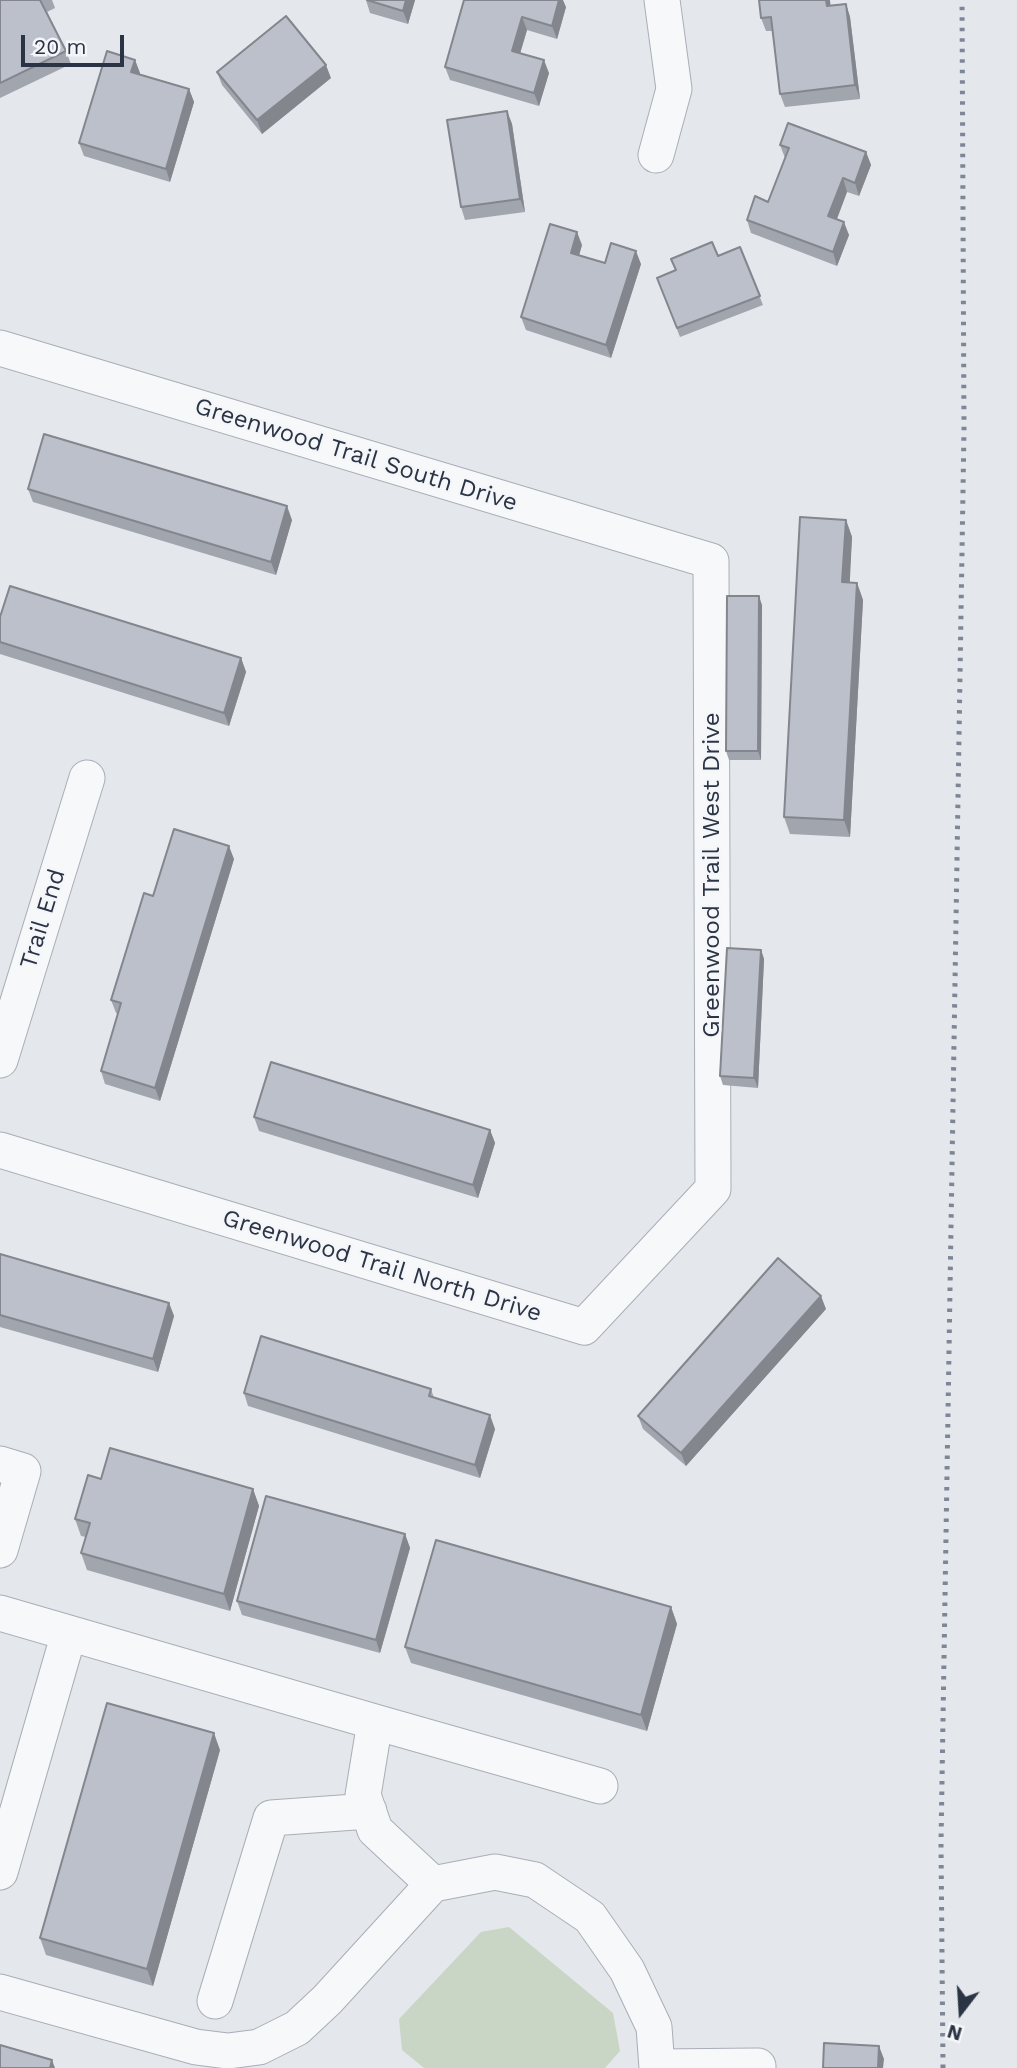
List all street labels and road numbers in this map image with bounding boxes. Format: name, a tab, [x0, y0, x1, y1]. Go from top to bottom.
street label: Greenwood Trail South Drive	[191, 392, 521, 518]
street label: Greenwood Trail West Drive	[698, 712, 726, 1038]
street label: Trail End	[14, 866, 72, 972]
street label: Greenwood Trail North Drive	[219, 1204, 545, 1328]

